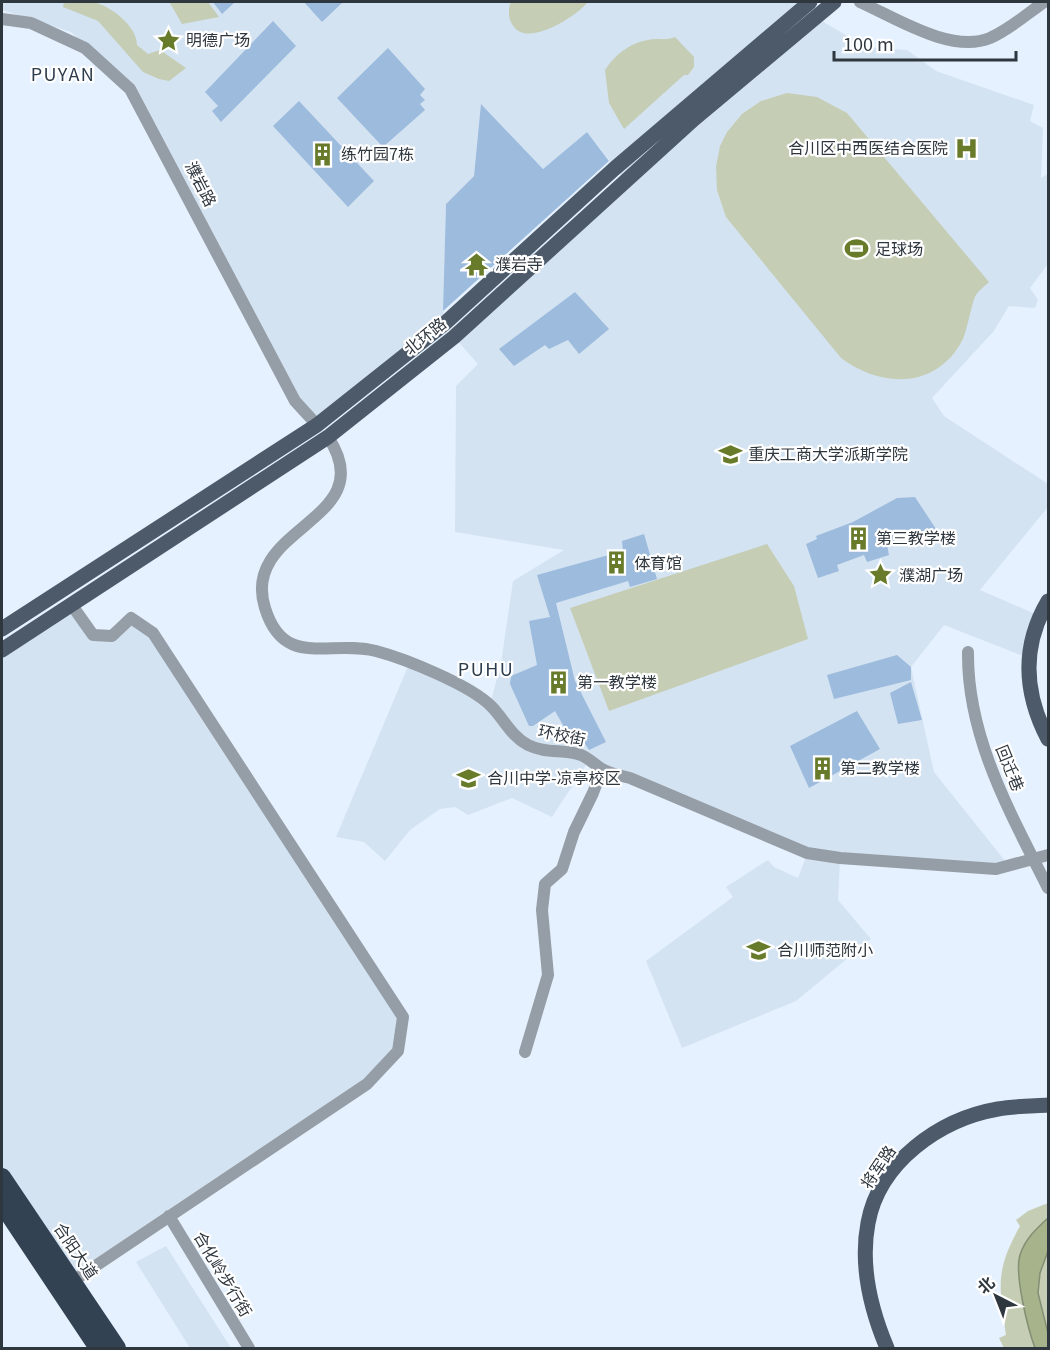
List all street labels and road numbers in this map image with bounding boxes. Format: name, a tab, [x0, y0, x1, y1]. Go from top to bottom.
street label: 濮岩路	[180, 157, 223, 210]
street label: 北环路	[398, 311, 451, 360]
street label: 环校街	[536, 717, 588, 751]
street label: 回迁巷	[991, 741, 1031, 794]
street label: 将军路	[854, 1140, 901, 1193]
street label: 合阳大道	[49, 1217, 105, 1284]
street label: 合化岭步行街	[189, 1226, 259, 1321]

